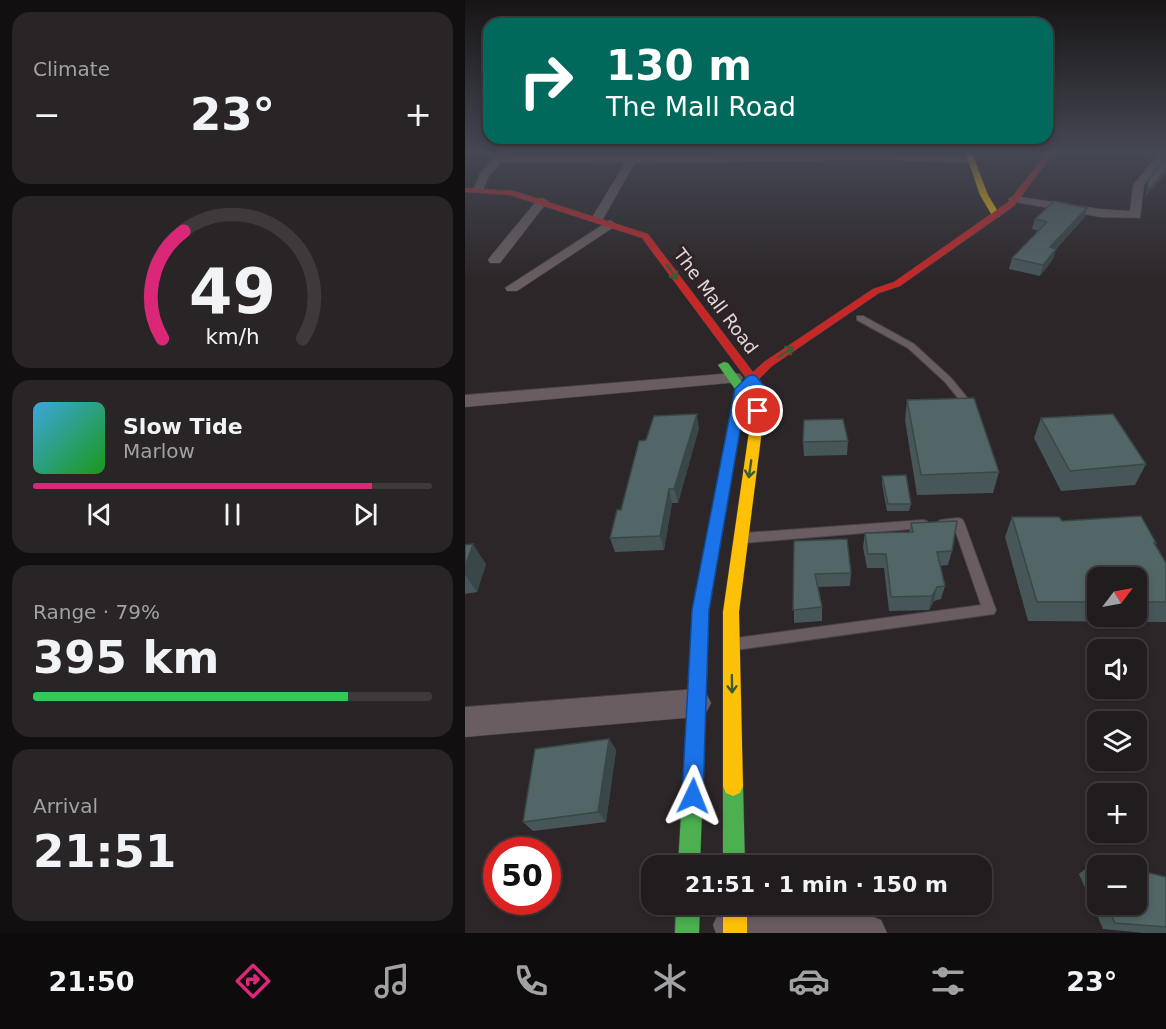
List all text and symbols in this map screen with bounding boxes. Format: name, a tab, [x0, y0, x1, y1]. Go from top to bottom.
text: 130 m	[606, 41, 752, 90]
icon: right	[507, 42, 585, 120]
text: Climate	[33, 57, 110, 81]
text: 23°	[190, 88, 275, 141]
text: The Mall Road	[606, 91, 796, 122]
text: −	[33, 95, 61, 134]
text: +	[404, 95, 432, 134]
street label: The Mall Road	[669, 243, 762, 358]
text: 49	[189, 255, 276, 328]
one-way arrow	[666, 264, 678, 280]
text: km/h	[205, 325, 260, 350]
one-way arrow	[777, 345, 794, 357]
pin	[732, 385, 783, 436]
icon: arrive	[741, 394, 774, 427]
text: Slow Tide	[123, 414, 243, 439]
text: Marlow	[123, 439, 195, 463]
one-way arrow	[744, 458, 755, 478]
icon: previous	[83, 498, 116, 531]
icon: pause	[216, 498, 249, 531]
icon: next	[349, 498, 382, 531]
north arrow	[1087, 567, 1147, 627]
map controls	[1087, 567, 1147, 915]
text: Range · 79%	[33, 600, 160, 624]
text: 395 km	[33, 631, 219, 684]
button: sound	[1087, 639, 1147, 699]
one-way arrow	[726, 673, 738, 693]
button: layers	[1087, 711, 1147, 771]
position arrow	[661, 764, 725, 828]
button: +	[1087, 783, 1147, 843]
text: Arrival	[33, 794, 98, 818]
text: 21:51	[33, 825, 176, 878]
speed limit sign: 50	[483, 837, 561, 915]
button: −	[1087, 855, 1147, 915]
text: 21:51 · 1 min · 150 m	[685, 872, 948, 897]
icon: directions	[232, 960, 274, 1002]
icon: music	[371, 960, 413, 1002]
icon: phone	[510, 960, 552, 1002]
icon: climate	[649, 960, 691, 1002]
icon: car	[788, 960, 830, 1002]
icon: filters	[927, 960, 969, 1002]
text: 21:50	[49, 966, 135, 997]
text: 23°	[1066, 966, 1117, 997]

